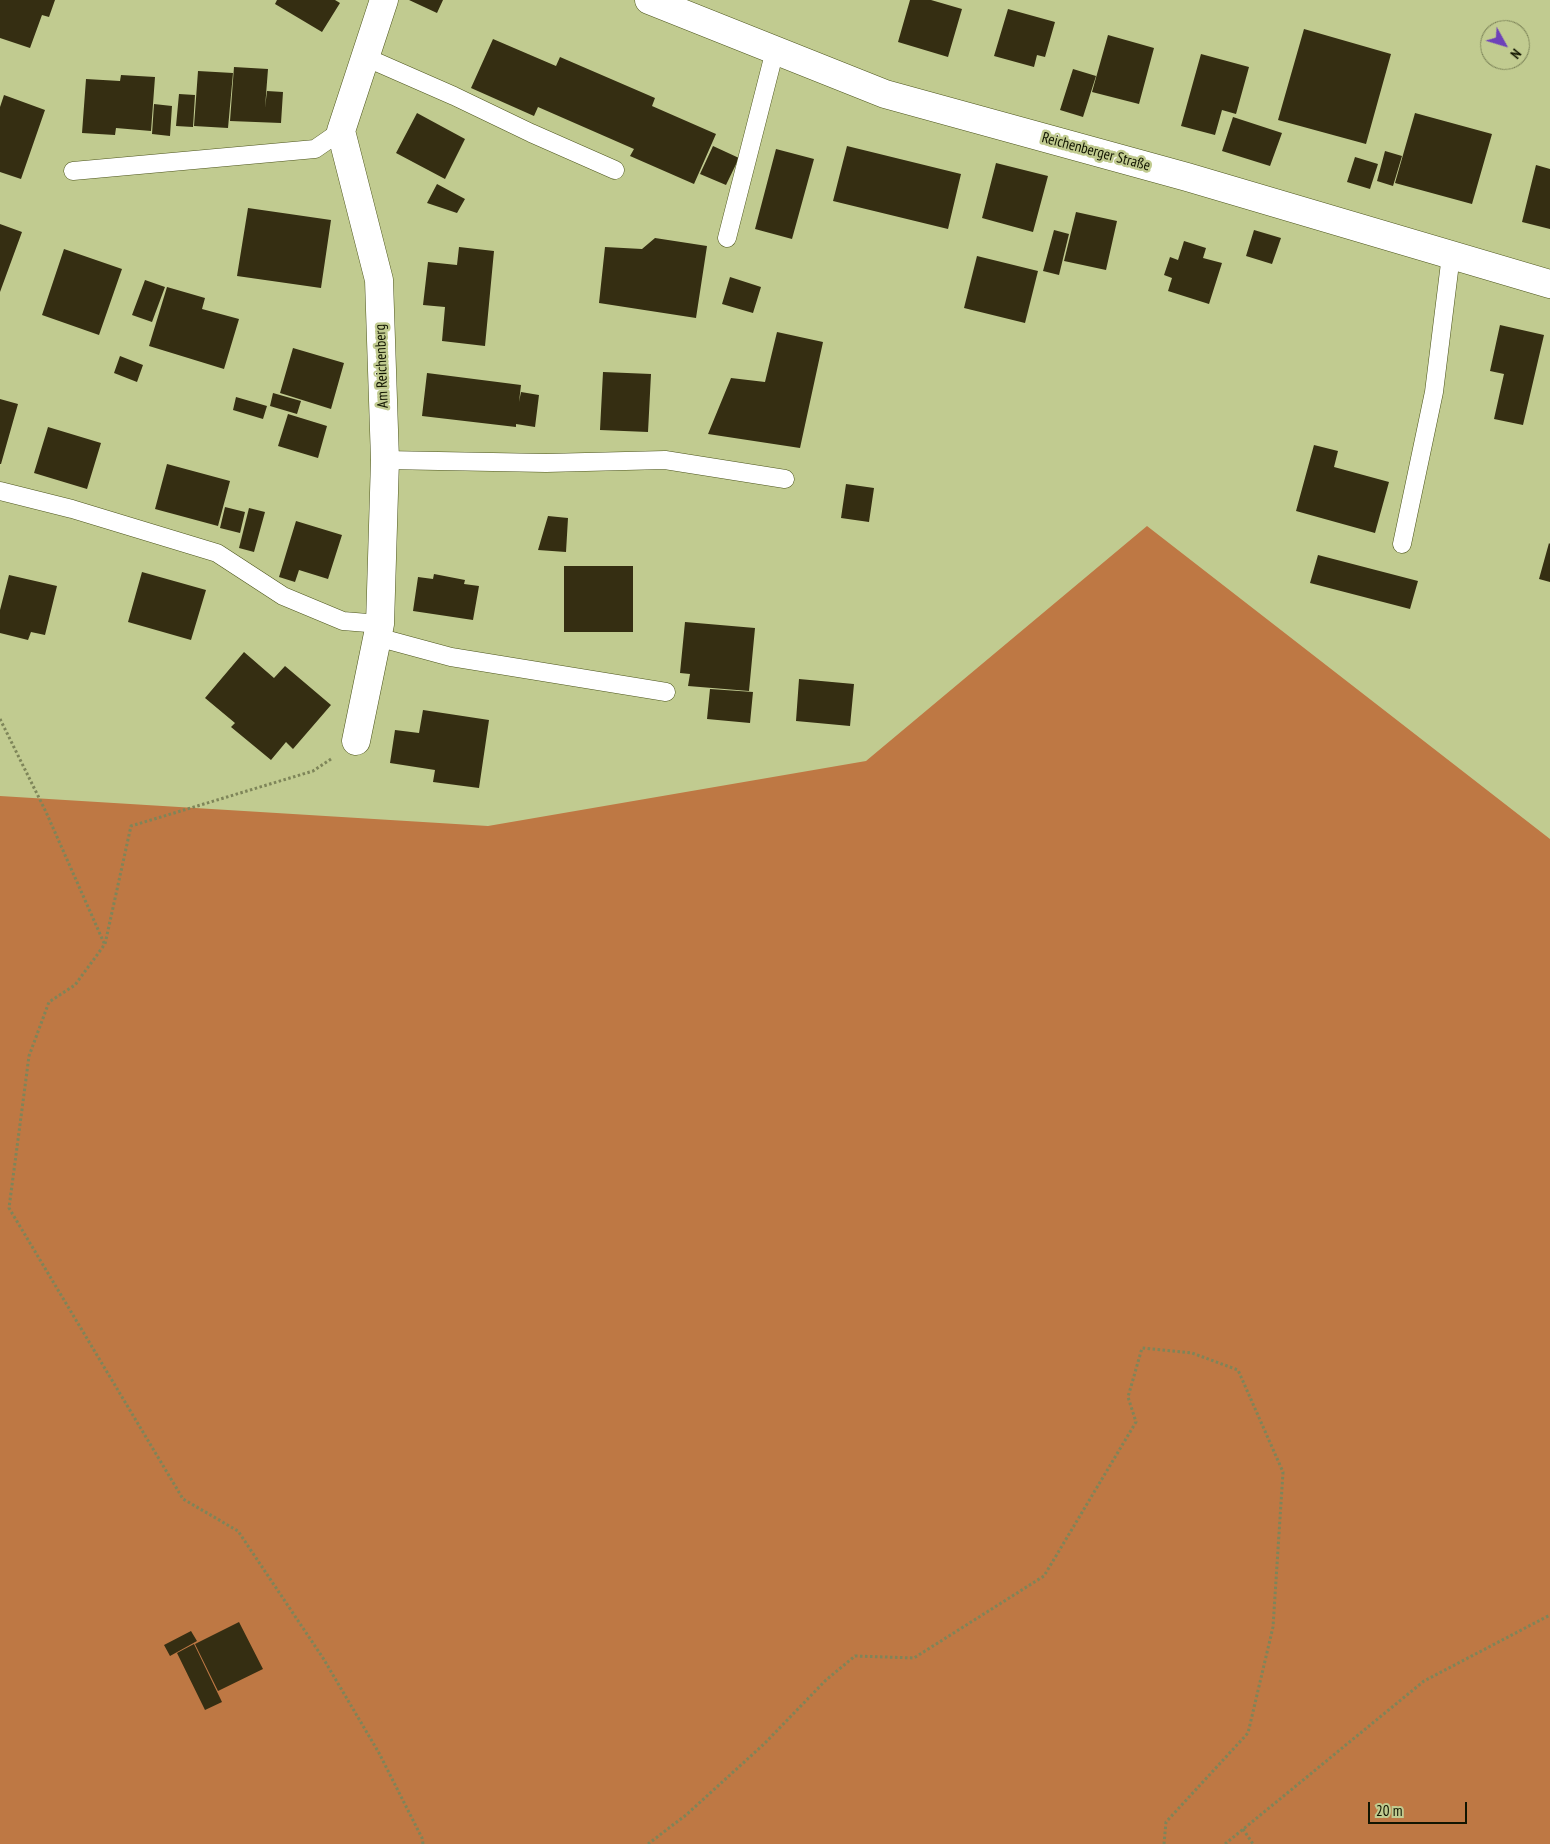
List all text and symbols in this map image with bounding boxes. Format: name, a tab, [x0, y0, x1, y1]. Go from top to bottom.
north arrow	[1480, 20, 1530, 70]
text: N	[1507, 45, 1525, 62]
street label: Reichenberger Straße	[1040, 129, 1152, 175]
street label: Am Reichenberg	[372, 324, 392, 408]
scale bar	[1370, 1792, 1469, 1824]
text: 20 m	[1376, 1801, 1402, 1820]

